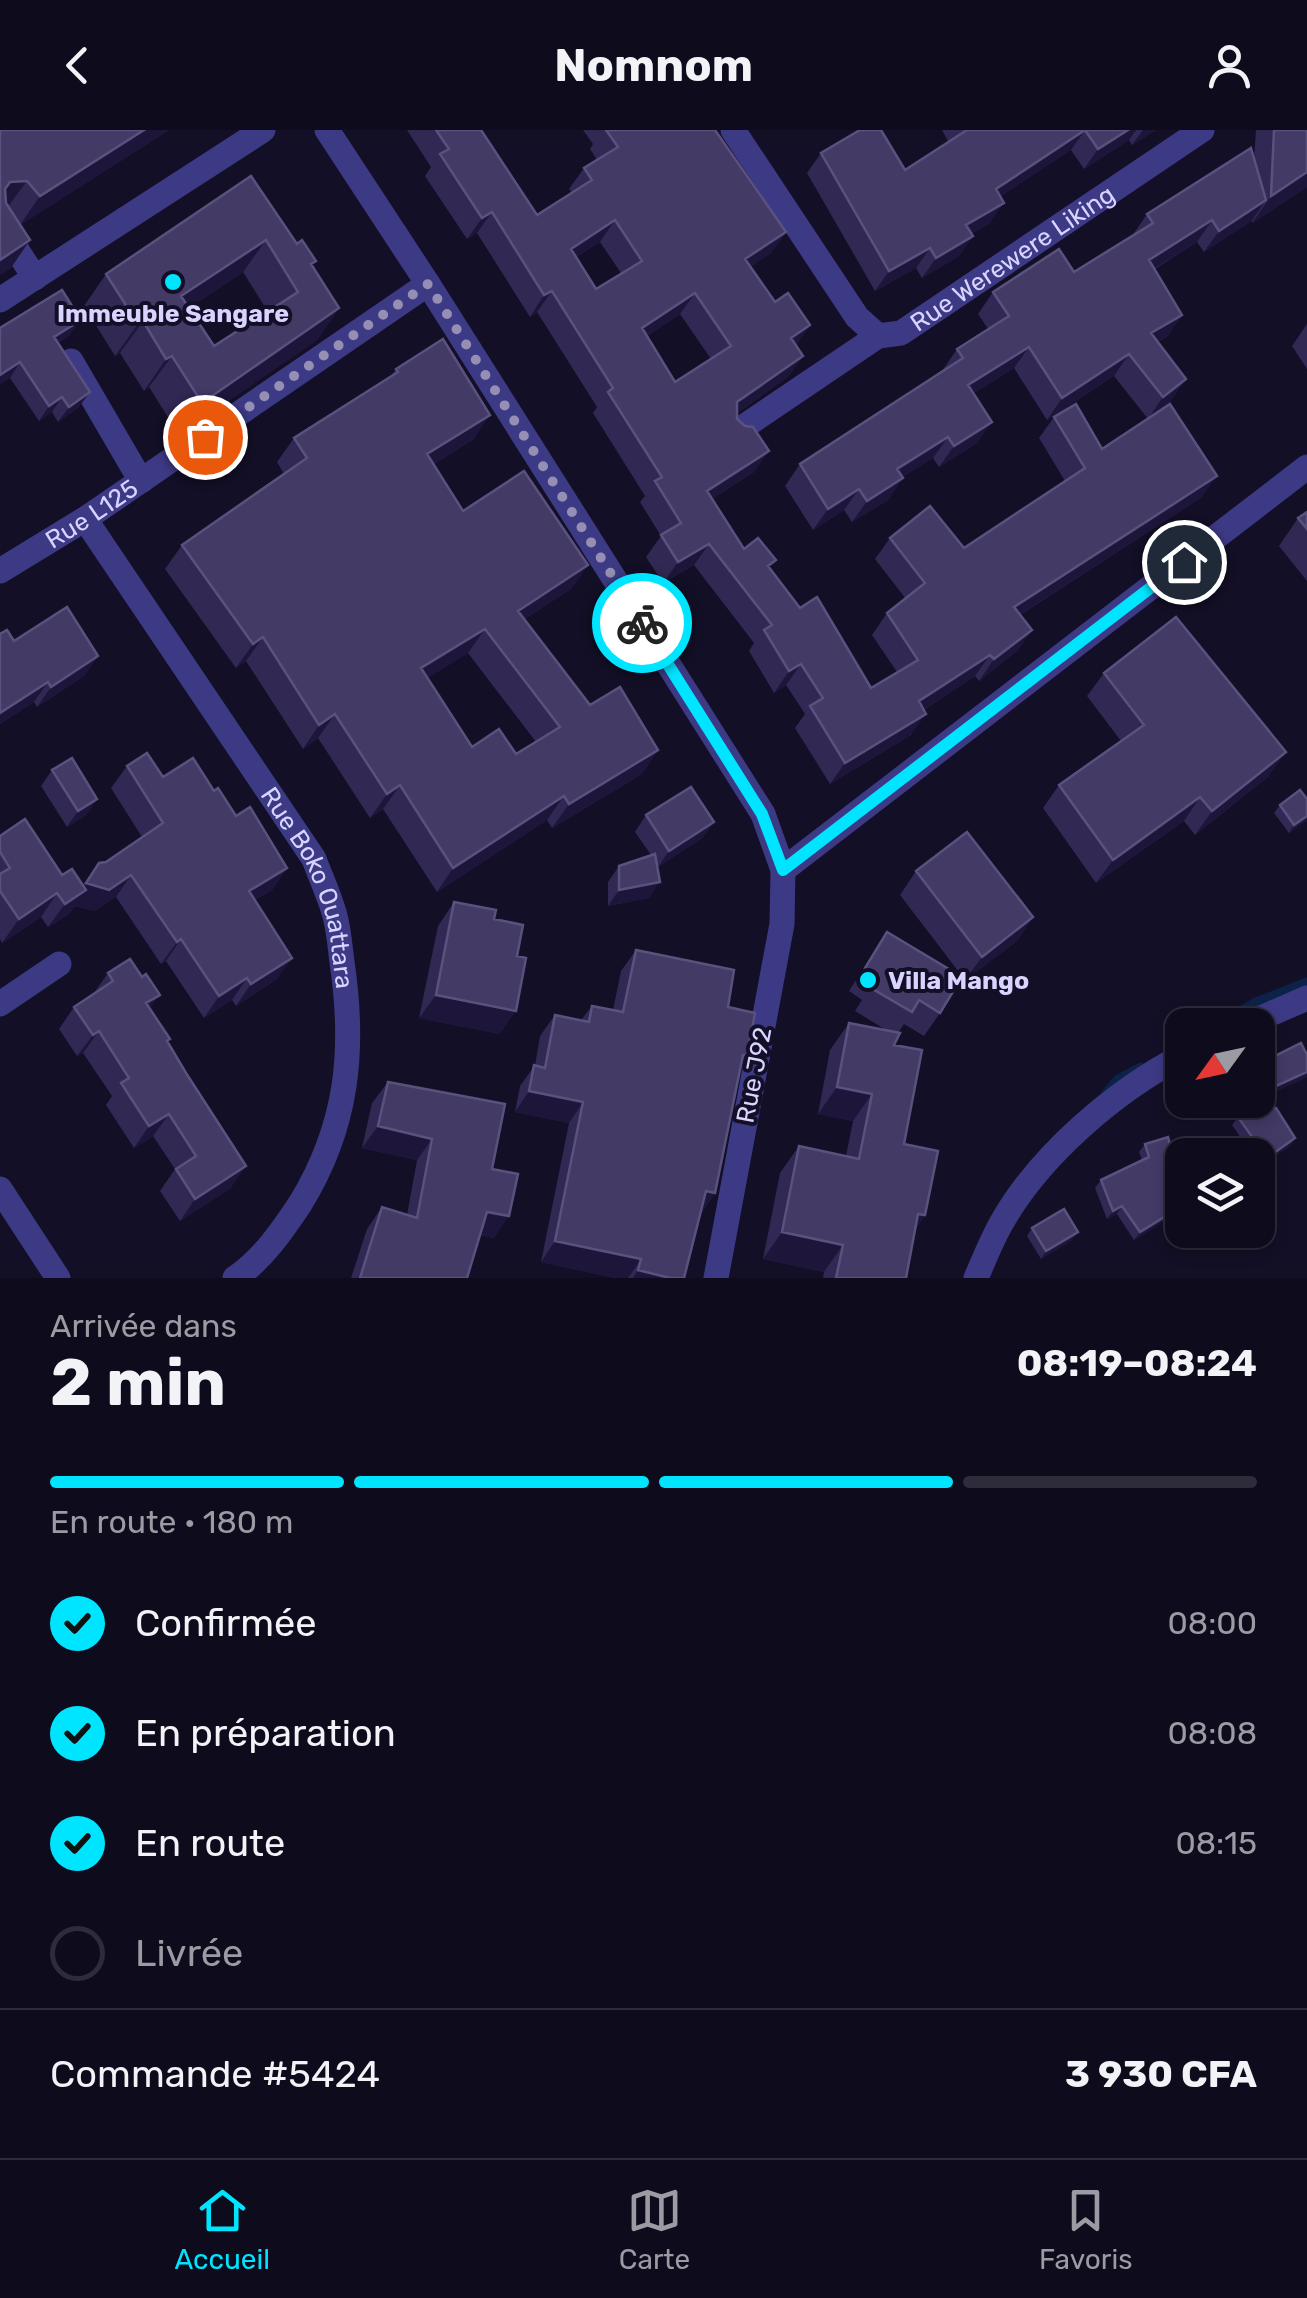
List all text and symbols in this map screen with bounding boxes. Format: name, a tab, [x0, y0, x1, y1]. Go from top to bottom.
icon: back	[50, 38, 105, 93]
icon: person	[1202, 38, 1257, 93]
text: Nomnom	[554, 39, 753, 92]
street label: Rue Werewere Liking	[905, 179, 1120, 337]
marker: Immeuble Sangare	[162, 271, 184, 293]
place label: Immeuble Sangare	[57, 299, 289, 328]
pin	[163, 395, 248, 480]
icon: bag	[178, 410, 233, 465]
street label: Rue L125	[40, 473, 143, 554]
pin	[1142, 520, 1227, 605]
icon: home	[1157, 535, 1212, 590]
courier	[592, 573, 692, 673]
icon: bike	[615, 596, 670, 651]
street label: Rue Boko Ouattara	[255, 781, 360, 990]
place label: Villa Mango	[888, 966, 1029, 995]
marker: Villa Mango	[857, 969, 879, 991]
north arrow	[1165, 1008, 1275, 1118]
map controls	[1165, 1008, 1275, 1248]
street label: Rue J92	[731, 1025, 777, 1125]
button: layers	[1165, 1138, 1275, 1248]
text: Arrivée dans	[50, 1307, 237, 1345]
text: 08:19–08:24	[1017, 1340, 1257, 1386]
text: 2 min	[50, 1344, 226, 1421]
text: En route · 180 m	[50, 1503, 293, 1541]
icon: check	[50, 1596, 105, 1651]
text: Confirmée	[135, 1600, 317, 1646]
text: 08:00	[1167, 1604, 1257, 1642]
icon: check	[50, 1706, 105, 1761]
text: En préparation	[135, 1710, 396, 1756]
text: 08:08	[1167, 1714, 1257, 1752]
icon: check	[50, 1816, 105, 1871]
text: En route	[135, 1820, 285, 1866]
text: 08:15	[1175, 1824, 1257, 1862]
text: Livrée	[135, 1930, 243, 1976]
text: Commande #5424	[50, 2051, 380, 2097]
text: 3 930 CFA	[1065, 2051, 1257, 2097]
tab: Accueil	[174, 2183, 270, 2276]
tab: Carte	[619, 2183, 690, 2276]
tab: Favoris	[1039, 2183, 1133, 2276]

